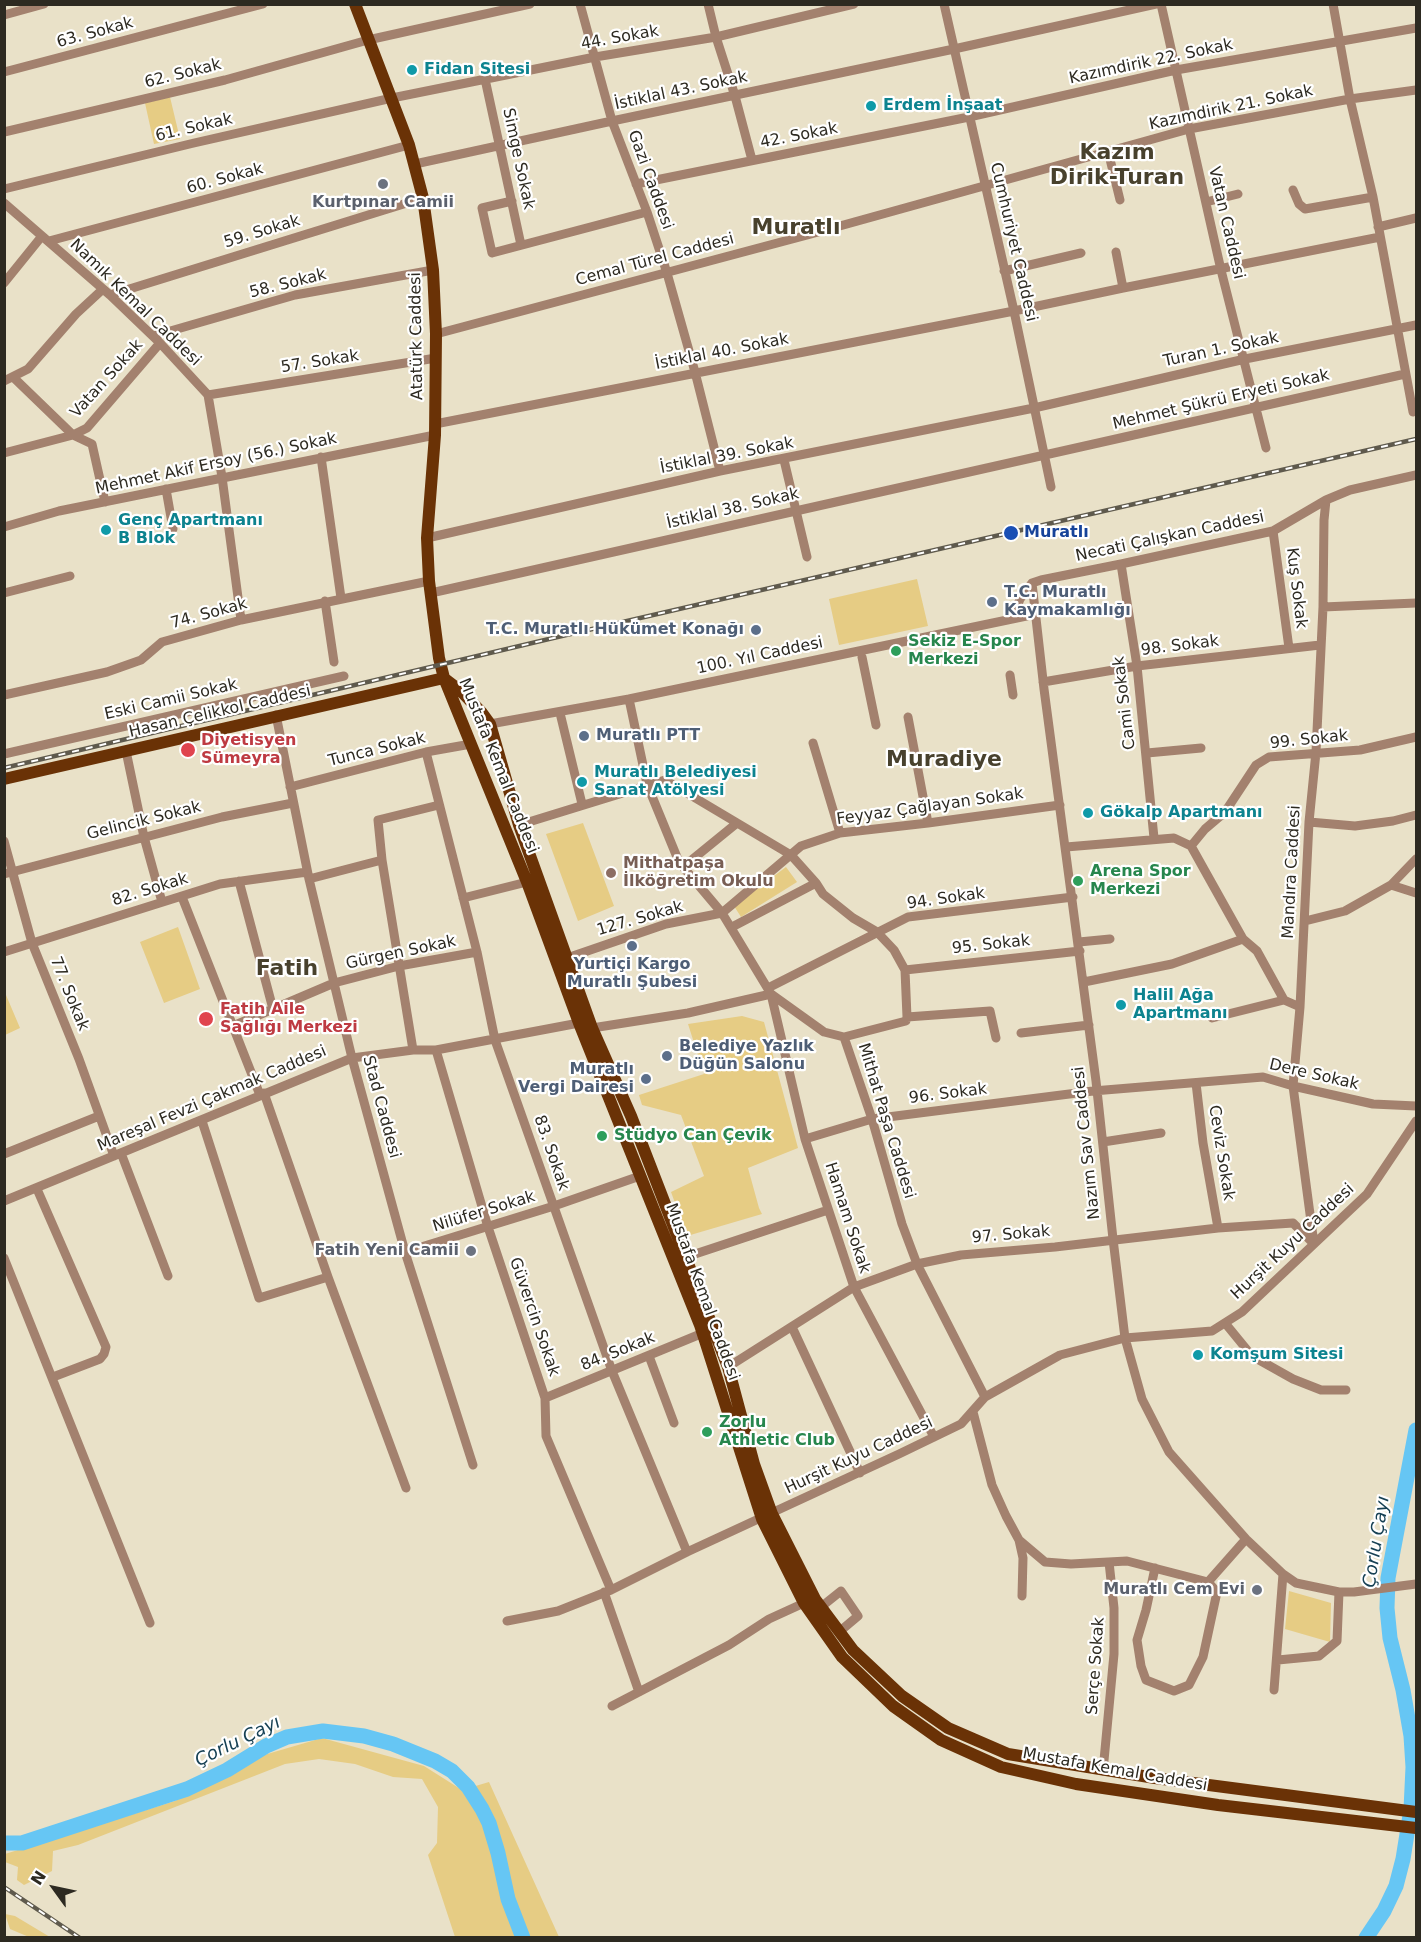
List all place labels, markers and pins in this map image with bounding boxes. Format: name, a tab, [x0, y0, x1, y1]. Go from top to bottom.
place label: Fidan Sitesi	[424, 60, 530, 80]
marker: Fidan Sitesi	[405, 63, 419, 77]
place label: Erdem İnşaat	[883, 96, 1002, 116]
marker: Erdem İnşaat	[864, 99, 878, 113]
marker: Kurtpınar Camii	[376, 177, 390, 191]
place label: Kurtpınar Camii	[312, 193, 454, 213]
place label: Genç Apartmanı B Blok	[118, 511, 263, 549]
marker: Genç Apartmanı B Blok	[99, 523, 113, 537]
place label: Muratlı	[1024, 523, 1089, 543]
marker: Muratlı	[1002, 524, 1020, 542]
place label: T.C. Muratlı Kaymakamlığı	[1004, 583, 1131, 621]
marker: T.C. Muratlı Kaymakamlığı	[985, 595, 999, 609]
place label: T.C. Muratlı Hükümet Konağı	[486, 620, 744, 640]
marker: T.C. Muratlı Hükümet Konağı	[749, 623, 763, 637]
place label: Sekiz E-Spor Merkezi	[908, 632, 1021, 670]
marker: Sekiz E-Spor Merkezi	[889, 644, 903, 658]
place label: Muratlı PTT	[596, 726, 700, 746]
marker: Muratlı PTT	[577, 729, 591, 743]
place label: Diyetisyen Sümeyra	[201, 731, 296, 769]
marker: Diyetisyen Sümeyra	[179, 741, 197, 759]
place label: Muratlı Belediyesi Sanat Atölyesi	[594, 763, 757, 801]
marker: Muratlı Belediyesi Sanat Atölyesi	[575, 775, 589, 789]
place label: Gökalp Apartmanı	[1100, 803, 1263, 823]
marker: Gökalp Apartmanı	[1081, 806, 1095, 820]
place label: Mithatpaşa İlköğretim Okulu	[623, 854, 774, 892]
place label: Arena Spor Merkezi	[1090, 862, 1191, 900]
marker: Mithatpaşa İlköğretim Okulu	[604, 866, 618, 880]
marker: Arena Spor Merkezi	[1071, 874, 1085, 888]
marker: Yurtiçi Kargo Muratlı Şubesi	[625, 939, 639, 953]
place label: Yurtiçi Kargo Muratlı Şubesi	[567, 955, 697, 993]
place label: Halil Ağa Apartmanı	[1133, 986, 1228, 1024]
marker: Halil Ağa Apartmanı	[1114, 998, 1128, 1012]
place label: Fatih Aile Sağlığı Merkezi	[220, 1000, 358, 1038]
marker: Fatih Aile Sağlığı Merkezi	[197, 1010, 215, 1028]
place label: Belediye Yazlık Düğün Salonu	[679, 1037, 814, 1075]
marker: Belediye Yazlık Düğün Salonu	[660, 1049, 674, 1063]
place label: Muratlı Vergi Dairesi	[518, 1060, 634, 1098]
marker: Muratlı Vergi Dairesi	[639, 1072, 653, 1086]
place label: Stüdyo Can Çevik	[614, 1126, 772, 1146]
marker: Stüdyo Can Çevik	[595, 1129, 609, 1143]
place label: Fatih Yeni Camii	[315, 1241, 459, 1261]
marker: Fatih Yeni Camii	[464, 1244, 478, 1258]
place label: Komşum Sitesi	[1210, 1345, 1343, 1365]
marker: Komşum Sitesi	[1191, 1348, 1205, 1362]
place label: Zorlu Athletic Club	[719, 1413, 835, 1451]
marker: Zorlu Athletic Club	[700, 1425, 714, 1439]
place label: Muratlı Cem Evi	[1103, 1580, 1245, 1600]
marker: Muratlı Cem Evi	[1250, 1583, 1264, 1597]

